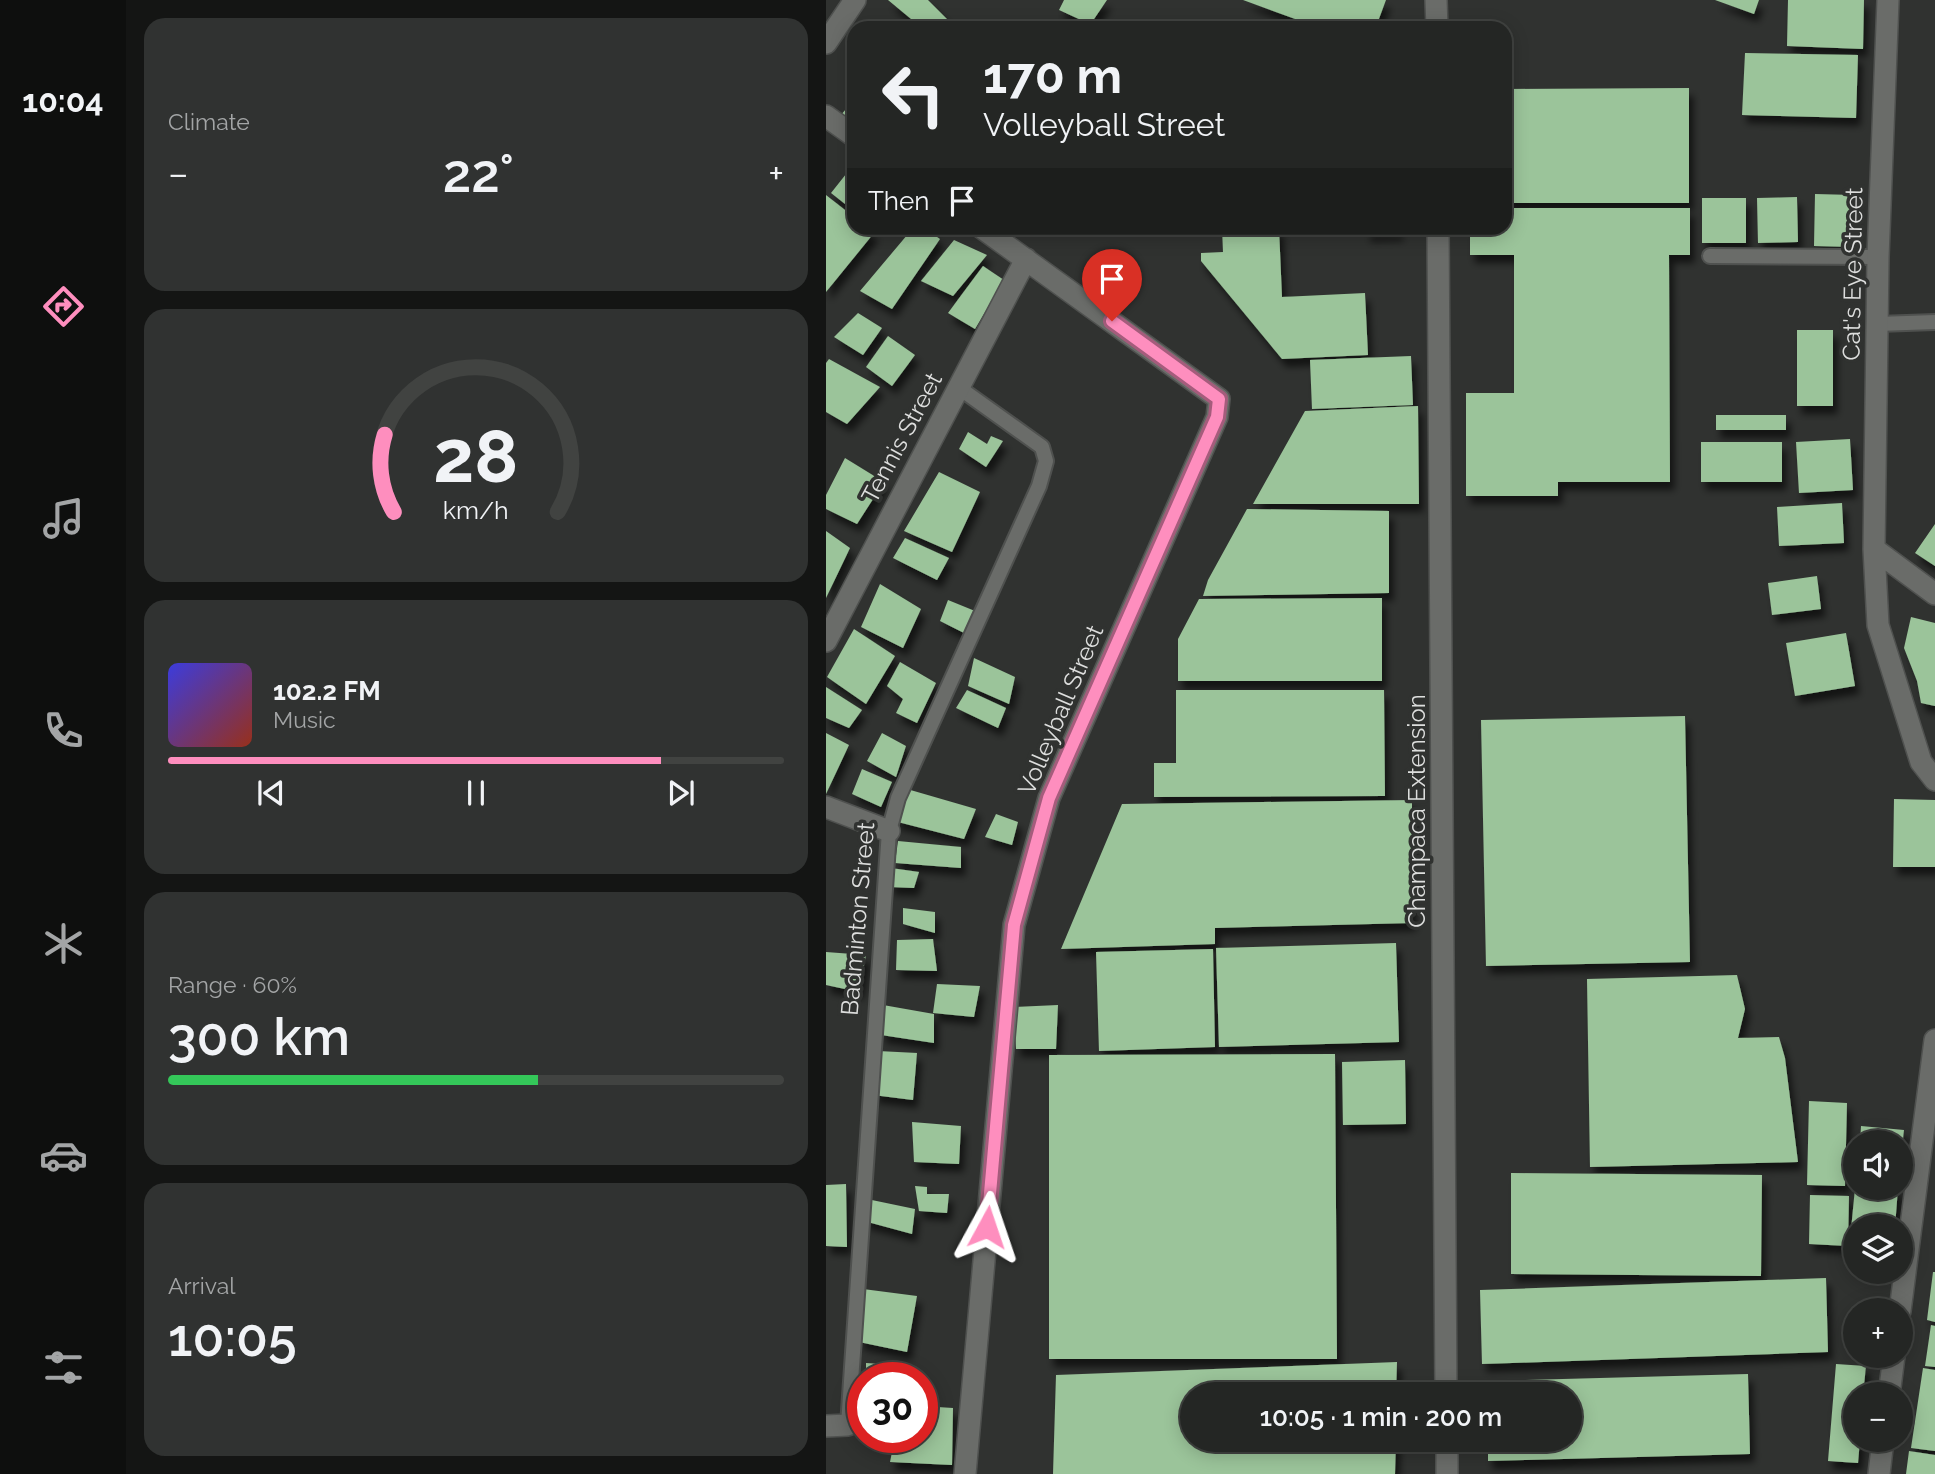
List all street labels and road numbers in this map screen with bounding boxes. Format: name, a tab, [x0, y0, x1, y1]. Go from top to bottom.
street label: Cat's Eye Street	[1836, 187, 1869, 361]
street label: Tennis Street	[855, 368, 948, 508]
street label: Volleyball Street	[1012, 621, 1109, 799]
street label: Champaca Extension	[1402, 694, 1431, 928]
street label: Badminton Street	[835, 821, 880, 1017]

